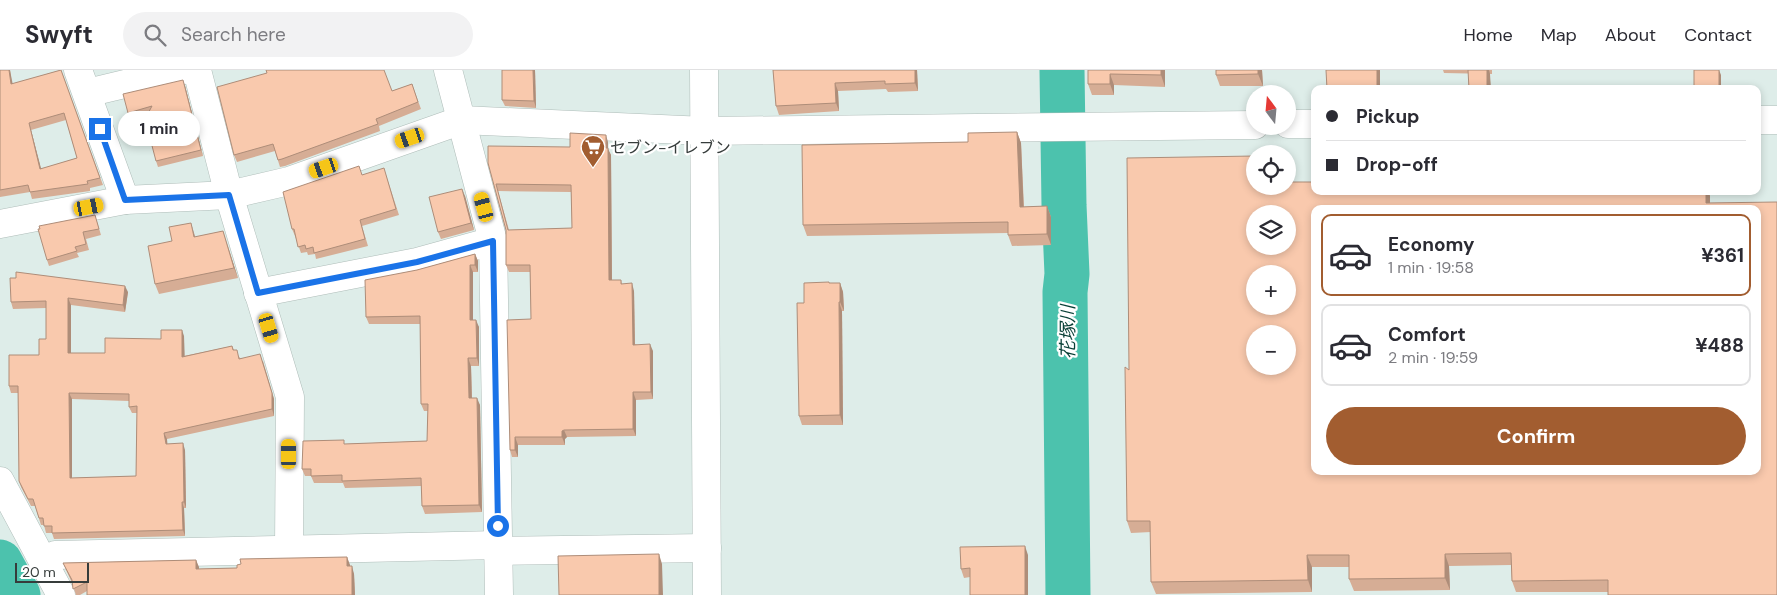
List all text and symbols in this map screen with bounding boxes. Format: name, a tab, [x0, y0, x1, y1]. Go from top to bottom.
search box	[123, 12, 473, 57]
text: Swyft	[25, 19, 93, 50]
icon: search	[141, 21, 169, 49]
text: Search here	[181, 22, 286, 47]
text: Home	[1463, 23, 1513, 47]
text: Map	[1541, 23, 1577, 47]
text: About	[1605, 23, 1656, 47]
text: Contact	[1684, 23, 1752, 47]
north arrow	[1246, 85, 1296, 135]
map controls	[1246, 85, 1296, 375]
text: Pickup	[1356, 104, 1420, 129]
callout: 1 min	[118, 112, 200, 146]
route end	[89, 118, 111, 140]
text: 1 min	[140, 118, 178, 139]
car	[393, 126, 426, 150]
supermarket icon: セブン-イレブン	[580, 134, 606, 168]
place label: セブン-イレブン	[610, 137, 731, 158]
button: locate	[1246, 145, 1296, 195]
text: Drop-off	[1356, 152, 1438, 177]
car	[307, 156, 340, 180]
car	[472, 191, 495, 223]
car	[72, 197, 105, 217]
button: layers	[1246, 205, 1296, 255]
text: Economy	[1388, 232, 1475, 257]
icon: car	[1328, 233, 1373, 278]
text: ¥361	[1701, 243, 1744, 268]
text: 1 min · 19:58	[1388, 257, 1474, 278]
button: +	[1246, 265, 1296, 315]
water label: 花塚川	[1056, 303, 1080, 359]
car	[257, 311, 280, 345]
text: Comfort	[1388, 322, 1466, 347]
icon: car	[1328, 323, 1373, 368]
button: −	[1246, 325, 1296, 375]
text: ¥488	[1695, 333, 1744, 358]
text: 2 min · 19:59	[1388, 347, 1478, 368]
button: Confirm	[1326, 407, 1746, 465]
car	[281, 439, 296, 469]
route start	[487, 515, 509, 537]
scale bar	[15, 560, 89, 583]
text: 20 m	[22, 563, 56, 581]

